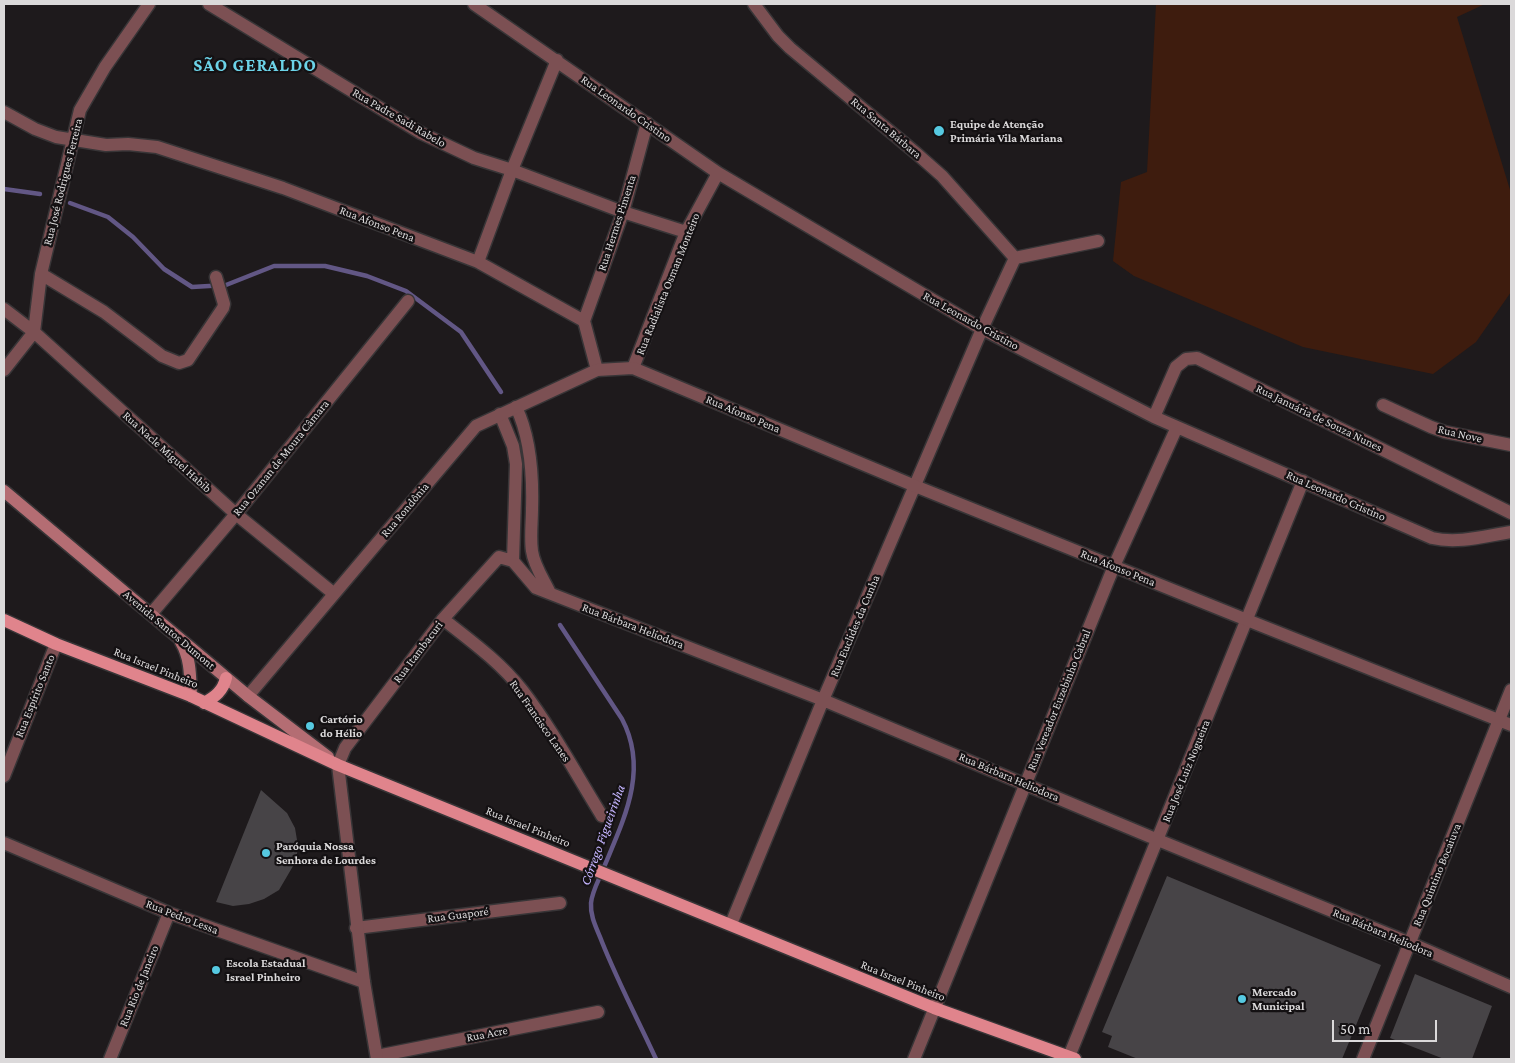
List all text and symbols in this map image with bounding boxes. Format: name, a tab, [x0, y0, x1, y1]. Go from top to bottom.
district label: SÃO GERALDO	[192, 54, 318, 76]
street label: Rua Leonardo Cristino	[578, 72, 674, 146]
street label: Rua Padre Sadi Rabelo	[350, 85, 448, 151]
street label: Rua Santa Bárbara	[848, 94, 924, 162]
street label: Rua José Rodrigues Ferreira	[40, 117, 86, 247]
place label: Equipe de Atenção Primária Vila Mariana	[950, 117, 1063, 145]
marker: Equipe de Atenção Primária Vila Mariana	[932, 124, 946, 138]
street label: Rua Hermes Pimenta	[595, 173, 639, 273]
street label: Rua Afonso Pena	[337, 203, 417, 245]
street label: Rua Radialista Osman Monteiro	[633, 211, 703, 357]
street label: Rua Leonardo Cristino	[921, 289, 1021, 353]
street label: Rua Januária de Souza Nunes	[1254, 381, 1384, 455]
street label: Rua Afonso Pena	[704, 392, 782, 436]
street label: Rua Ozanan de Moura Câmara	[230, 397, 332, 519]
street label: Rua Nacle Miguel Habib	[120, 408, 214, 496]
street label: Rua Nove	[1436, 422, 1484, 446]
street label: Rua Leonardo Cristino	[1284, 468, 1388, 524]
street label: Rua Rondônia	[378, 480, 432, 540]
street label: Rua Afonso Pena	[1079, 546, 1157, 590]
street label: Rua Euclides da Cunha	[827, 573, 883, 679]
street label: Avenida Santos Dumont	[120, 587, 218, 673]
street label: Rua Bárbara Heliodora	[580, 600, 686, 652]
street label: Rua Itambacuri	[390, 618, 446, 686]
street label: Rua Vereador Euzebinho Cabral	[1024, 627, 1094, 773]
street label: Rua Israel Pinheiro	[112, 645, 200, 691]
street label: Rua Espírito Santo	[12, 652, 58, 740]
street label: Rua Francisco Lanes	[506, 677, 574, 765]
place label: Cartório do Hélio	[320, 712, 363, 740]
street label: Rua José Luiz Nogueira	[1159, 718, 1213, 824]
marker: Cartório do Hélio	[304, 720, 316, 732]
street label: Rua Bárbara Heliodora	[957, 749, 1061, 805]
water label: Córrego Figueirinha	[577, 782, 629, 888]
street label: Rua Israel Pinheiro	[484, 804, 572, 850]
street label: Rua Quintino Bocaiuva	[1410, 821, 1464, 929]
place label: Paróquia Nossa Senhora de Lourdes	[276, 839, 376, 867]
marker: Paróquia Nossa Senhora de Lourdes	[260, 847, 272, 859]
street label: Rua Pedro Lessa	[144, 897, 220, 937]
street label: Rua Guaporé	[426, 904, 490, 926]
street label: Rua Bárbara Heliodora	[1331, 905, 1435, 961]
street label: Rua Rio de Janeiro	[116, 943, 162, 1029]
place label: Escola Estadual Israel Pinheiro	[226, 956, 305, 984]
street label: Rua Israel Pinheiro	[859, 958, 947, 1004]
marker: Escola Estadual Israel Pinheiro	[210, 964, 222, 976]
place label: Mercado Municipal	[1252, 985, 1304, 1013]
marker: Mercado Municipal	[1236, 993, 1248, 1005]
scale bar	[1335, 1010, 1440, 1042]
text: 50 m	[1340, 1021, 1370, 1037]
street label: Rua Acre	[465, 1023, 509, 1045]

